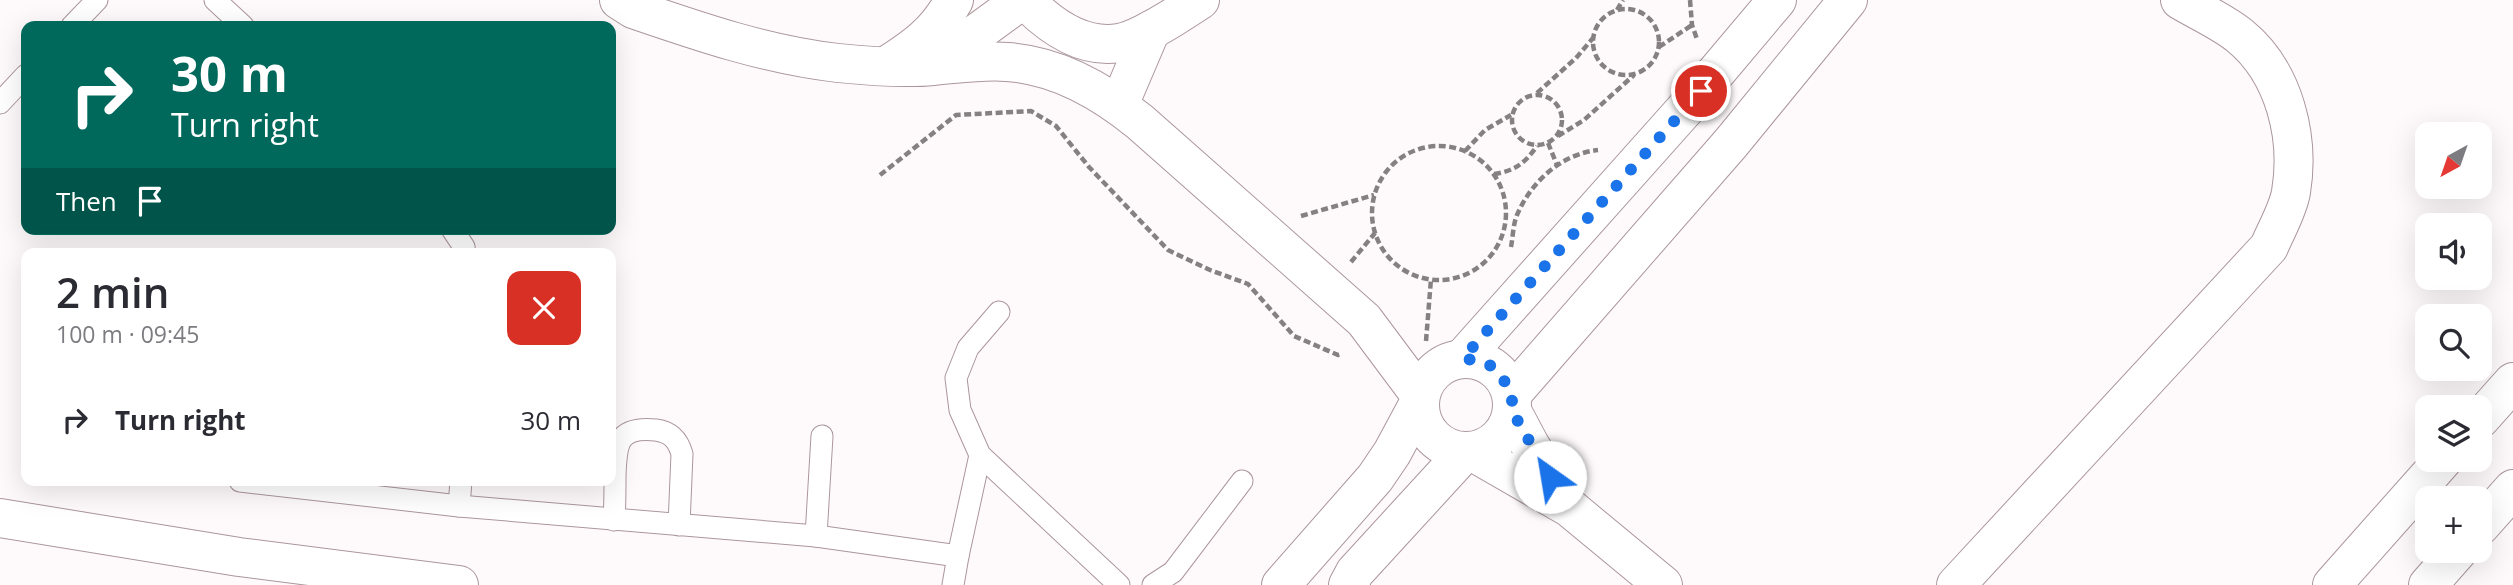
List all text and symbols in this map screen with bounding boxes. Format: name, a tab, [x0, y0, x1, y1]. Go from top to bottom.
text: 30 m	[171, 40, 288, 106]
icon: right	[56, 49, 147, 140]
pin	[1671, 61, 1731, 121]
icon: arrive	[1682, 72, 1720, 110]
text: Turn right	[171, 103, 319, 146]
north arrow	[2415, 122, 2492, 200]
map controls	[2415, 122, 2492, 563]
icon: arrive	[131, 182, 169, 220]
text: Then	[56, 183, 117, 219]
button: sound	[2415, 213, 2492, 290]
text: 2 min	[56, 263, 169, 320]
button: close	[507, 271, 581, 345]
button: search	[2415, 304, 2492, 381]
text: 100 m · 09:45	[56, 318, 199, 350]
button: layers	[2415, 395, 2492, 472]
icon: right	[56, 401, 94, 439]
text: Turn right	[115, 402, 246, 438]
text: 30 m	[520, 402, 581, 438]
position arrow	[1513, 440, 1587, 514]
button: +	[2415, 486, 2492, 563]

